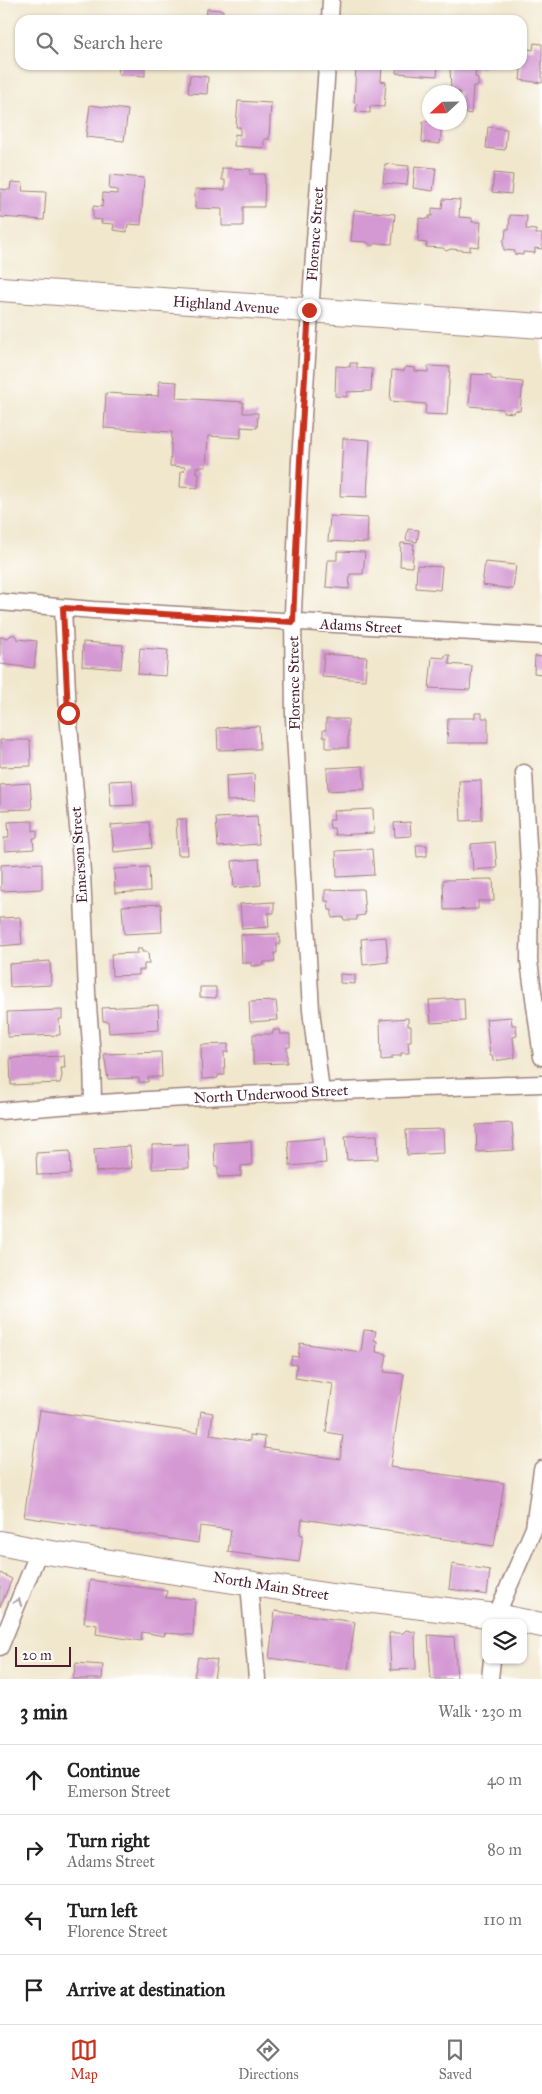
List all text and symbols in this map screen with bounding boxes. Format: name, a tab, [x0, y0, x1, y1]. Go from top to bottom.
search box	[15, 15, 527, 70]
icon: search	[33, 29, 61, 57]
text: Search here	[73, 31, 163, 54]
north arrow	[422, 85, 467, 130]
street label: Florence Street	[303, 186, 327, 282]
street label: Highland Avenue	[172, 292, 280, 318]
route end	[298, 299, 321, 322]
street label: Adams Street	[318, 615, 403, 637]
street label: Florence Street	[284, 635, 304, 730]
route start	[57, 702, 80, 725]
street label: Emerson Street	[67, 805, 91, 904]
street label: North Underwood Street	[193, 1081, 349, 1107]
street label: North Main Street	[212, 1568, 331, 1604]
one-way arrow	[13, 1598, 23, 1606]
map controls	[482, 1619, 527, 1664]
button: layers	[482, 1619, 527, 1664]
scale bar	[15, 1644, 71, 1667]
text: 20 m	[22, 1647, 52, 1664]
text: 3 min	[20, 1699, 68, 1725]
text: Walk · 230 m	[438, 1702, 522, 1721]
text: Continue	[67, 1759, 140, 1782]
icon: ahead	[20, 1766, 48, 1794]
text: 40 m	[487, 1770, 522, 1789]
text: Emerson Street	[67, 1782, 170, 1801]
text: Turn right	[67, 1829, 150, 1852]
icon: right	[20, 1836, 48, 1864]
text: 80 m	[487, 1840, 522, 1859]
text: Adams Street	[67, 1852, 155, 1871]
text: Turn left	[67, 1899, 137, 1922]
icon: left	[20, 1906, 48, 1934]
text: 110 m	[483, 1910, 522, 1929]
text: Florence Street	[67, 1922, 168, 1941]
icon: arrive	[20, 1976, 48, 2004]
text: Arrive at destination	[67, 1978, 225, 2001]
tab: Map	[70, 2036, 98, 2083]
tab: Directions	[238, 2036, 299, 2083]
tab: Saved	[439, 2036, 472, 2083]

